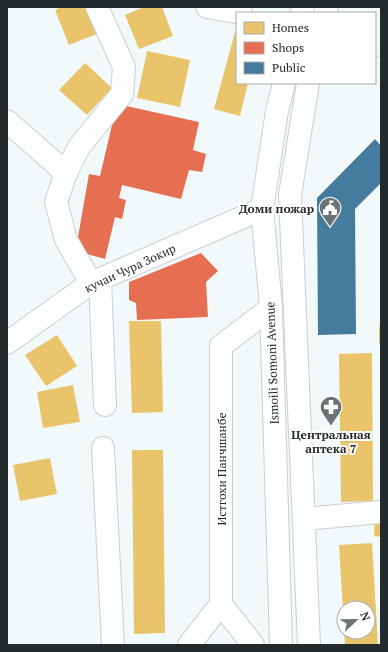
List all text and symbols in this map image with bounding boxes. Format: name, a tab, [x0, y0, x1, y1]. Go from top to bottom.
legend	[236, 12, 376, 84]
text: Homes	[272, 20, 309, 35]
text: Shops	[272, 40, 304, 55]
text: Public	[272, 60, 306, 75]
public building icon: Доми пожар	[317, 195, 343, 228]
place label: Доми пожар	[239, 201, 314, 216]
street label: кучаи Чура Зокир	[82, 240, 178, 296]
street label: Ismoili Somoni Avenue	[262, 301, 282, 425]
pharmacy icon: Центральная аптека 7	[318, 394, 344, 427]
street label: Истгохи Панчшанбе	[214, 413, 229, 526]
place label: Центральная аптека 7	[291, 427, 371, 456]
north arrow	[336, 600, 376, 640]
text: N	[357, 610, 374, 623]

